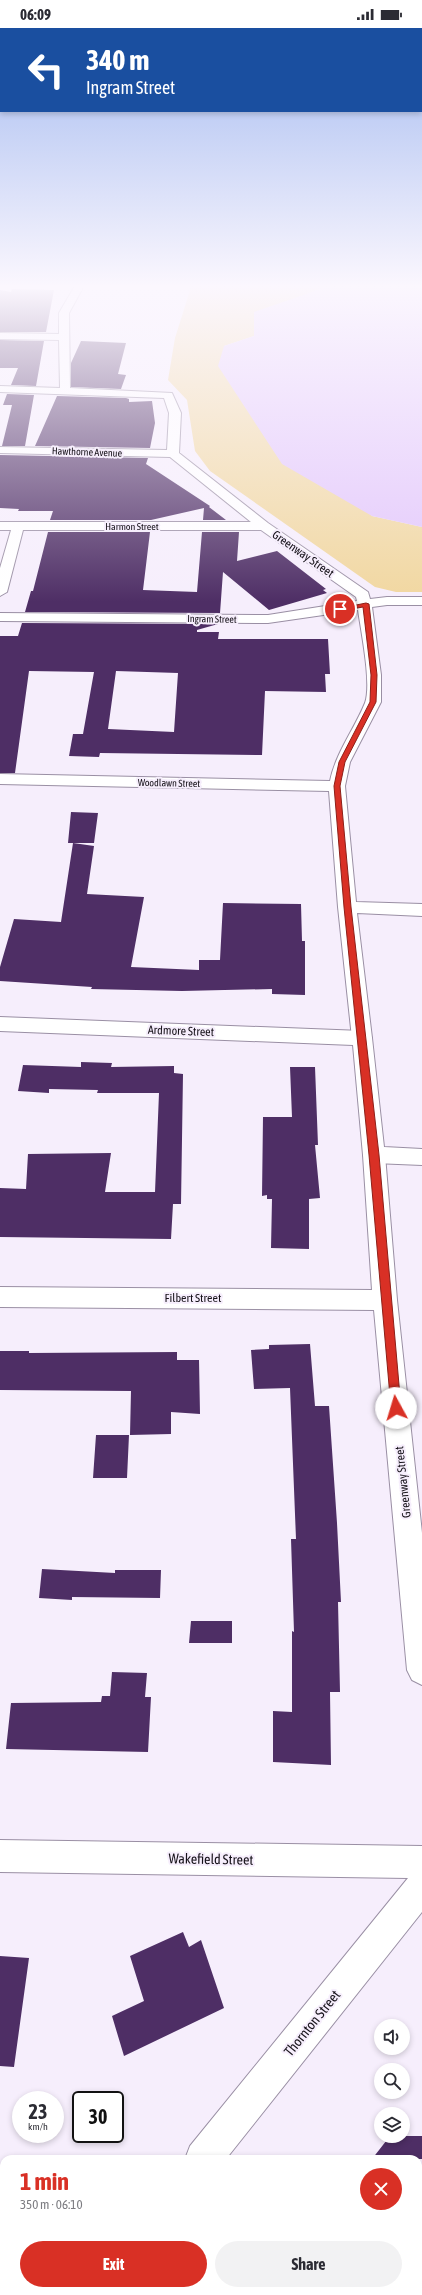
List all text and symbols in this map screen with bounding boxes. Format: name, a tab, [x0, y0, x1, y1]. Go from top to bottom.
text: 06:09	[20, 6, 51, 23]
icon: left	[20, 44, 72, 96]
text: 340 m	[86, 44, 149, 76]
text: Ingram Street	[86, 77, 175, 98]
street label: Hawthorne Avenue	[52, 445, 123, 459]
street label: Harmon Street	[105, 521, 159, 532]
street label: Greenway Street	[269, 528, 337, 581]
pin	[323, 592, 357, 626]
icon: arrive	[329, 598, 351, 620]
street label: Ingram Street	[187, 613, 237, 625]
street label: Woodlawn Street	[138, 777, 200, 789]
street label: Ardmore Street	[148, 1023, 215, 1039]
street label: Filbert Street	[165, 1291, 222, 1305]
position arrow	[375, 1387, 417, 1429]
street label: Greenway Street	[392, 1445, 414, 1519]
street label: Wakefield Street	[168, 1850, 254, 1868]
street label: Thornton Street	[281, 1987, 343, 2059]
map controls	[374, 2019, 410, 2143]
button: sound	[374, 2019, 410, 2055]
button: search	[374, 2063, 410, 2099]
speed limit sign: 30	[72, 2091, 124, 2143]
text: 23	[29, 2100, 47, 2123]
button: layers	[374, 2107, 410, 2143]
text: km/h	[28, 2121, 48, 2132]
text: 1 min	[20, 2168, 69, 2195]
button: close	[360, 2168, 402, 2210]
text: 350 m · 06:10	[20, 2197, 83, 2212]
button: Exit	[20, 2241, 207, 2287]
button: Share	[215, 2241, 402, 2287]

